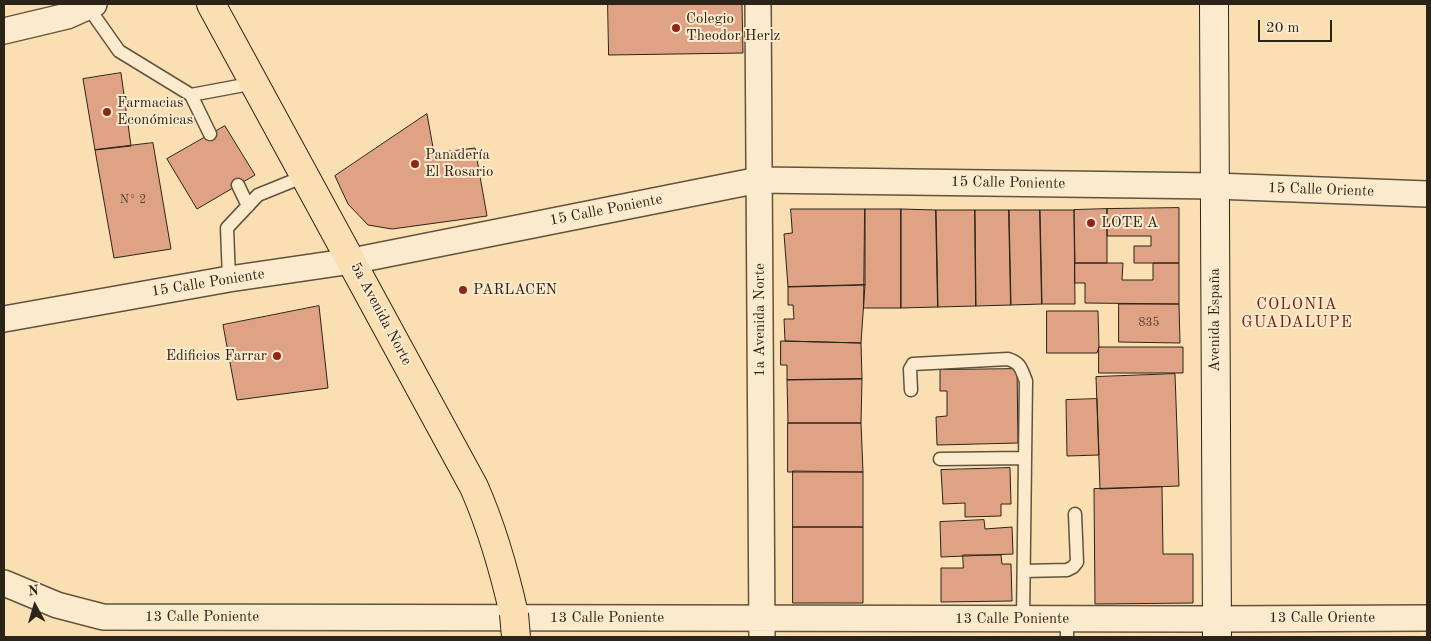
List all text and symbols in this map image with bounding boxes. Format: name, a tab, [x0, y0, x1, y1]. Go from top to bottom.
place label: Colegio Theodor Herlz	[686, 10, 780, 45]
scale bar	[1261, 10, 1335, 42]
text: 20 m	[1266, 21, 1300, 36]
marker: Colegio Theodor Herlz	[670, 22, 682, 34]
place label: Farmacias Económicas	[117, 94, 193, 129]
marker: Farmacias Económicas	[101, 106, 113, 118]
place label: Panadería El Rosario	[425, 146, 493, 181]
marker: Panadería El Rosario	[409, 158, 421, 170]
street label: 15 Calle Poniente	[951, 173, 1065, 193]
street label: 15 Calle Oriente	[1268, 179, 1374, 201]
street label: 15 Calle Poniente	[548, 190, 664, 230]
house number: N° 2	[120, 193, 146, 207]
place label: LOTE A	[1101, 214, 1158, 232]
marker: LOTE A	[1085, 217, 1097, 229]
street label: 5a Avenida Norte	[346, 260, 416, 368]
street label: 1a Avenida Norte	[751, 263, 769, 377]
street label: 15 Calle Poniente	[150, 265, 266, 301]
street label: Avenida España	[1206, 268, 1224, 372]
place label: PARLACEN	[473, 281, 557, 299]
marker: PARLACEN	[457, 284, 469, 296]
district label: COLONIA GUADALUPE	[1240, 295, 1354, 333]
house number: 835	[1139, 316, 1159, 330]
place label: Edificios Farrar	[166, 347, 267, 365]
marker: Edificios Farrar	[271, 350, 283, 362]
north arrow	[10, 581, 60, 631]
text: N	[27, 584, 39, 599]
street label: 13 Calle Poniente	[145, 608, 259, 626]
street label: 13 Calle Poniente	[550, 609, 664, 627]
street label: 13 Calle Oriente	[1269, 609, 1375, 627]
street label: 13 Calle Poniente	[955, 610, 1069, 628]

